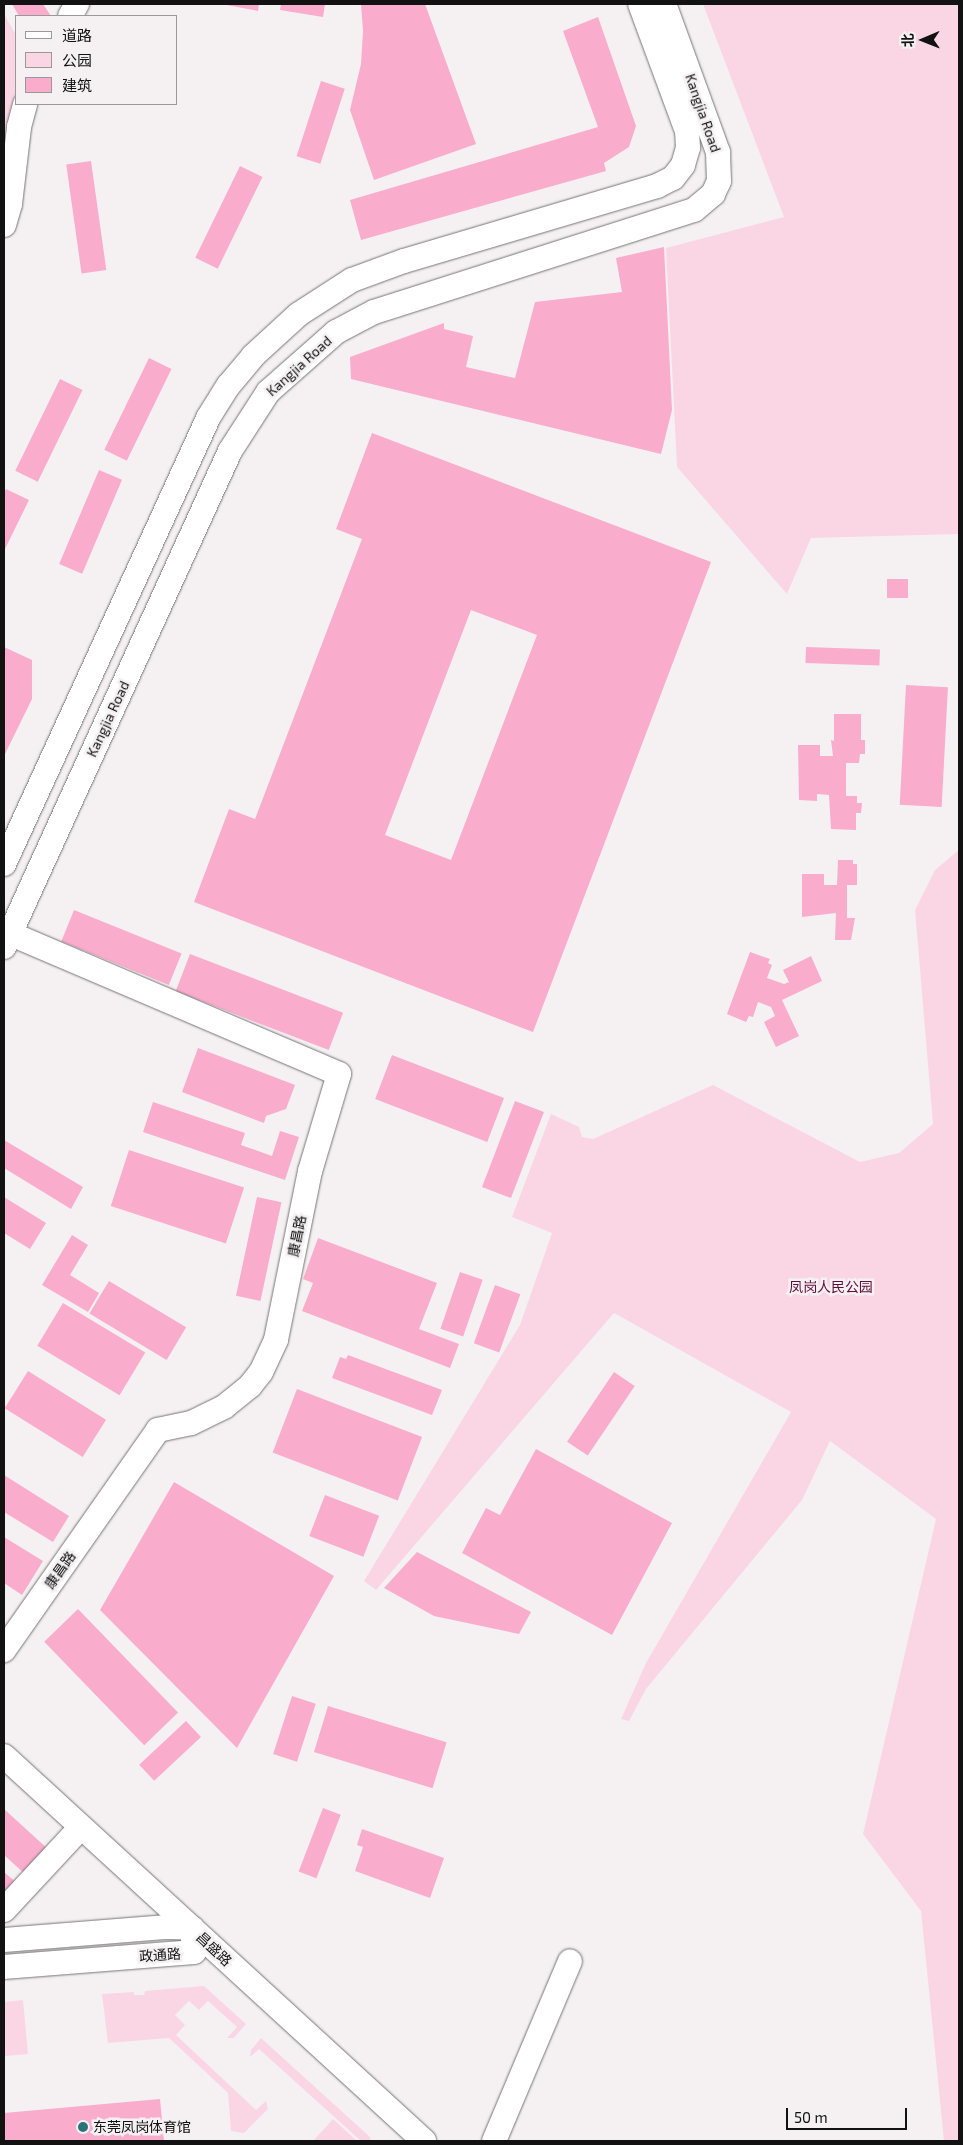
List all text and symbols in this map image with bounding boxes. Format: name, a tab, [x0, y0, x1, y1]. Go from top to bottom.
legend	[15, 15, 178, 105]
north arrow	[898, 15, 948, 65]
text: 道路	[62, 26, 92, 44]
text: 北	[899, 33, 916, 47]
text: 公园	[62, 51, 92, 69]
street label: Kangjia Road	[682, 72, 724, 154]
text: 建筑	[62, 76, 92, 94]
street label: Kangjia Road	[263, 332, 335, 400]
street label: Kangjia Road	[83, 678, 133, 760]
street label: 康昌路	[285, 1214, 309, 1258]
park label: 凤岗人民公园	[789, 1279, 873, 1295]
street label: 康昌路	[41, 1548, 79, 1592]
street label: 昌盛路	[193, 1929, 235, 1969]
street label: 政通路	[138, 1945, 182, 1965]
scale bar	[788, 2098, 909, 2130]
text: 50 m	[794, 2108, 828, 2126]
place label: 东莞凤岗体育馆	[93, 2119, 191, 2135]
marker: 东莞凤岗体育馆	[77, 2121, 89, 2133]

